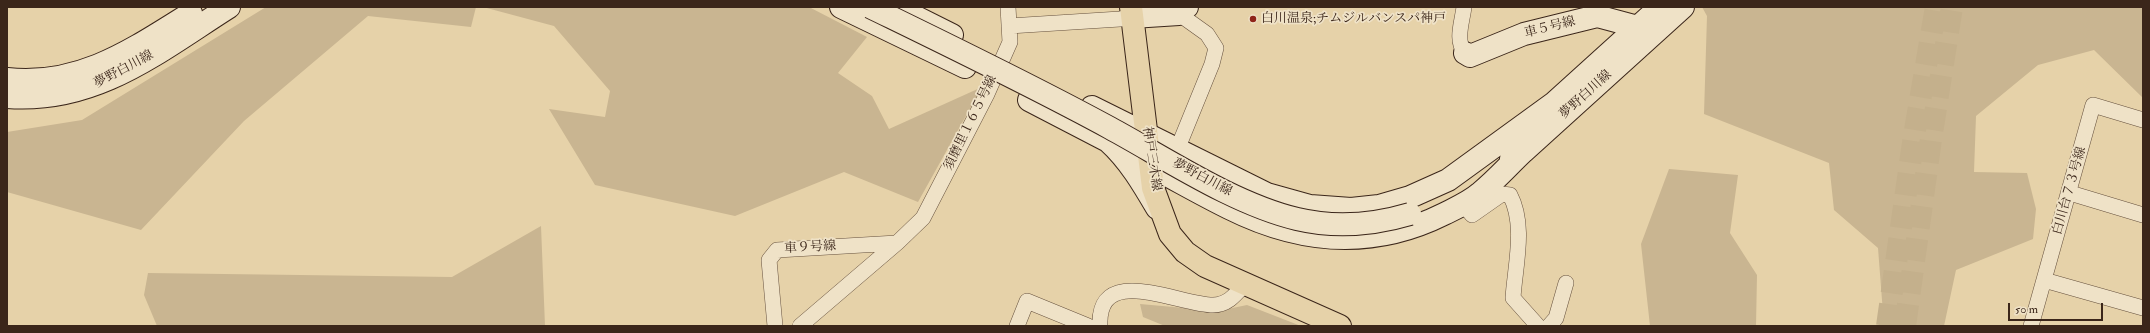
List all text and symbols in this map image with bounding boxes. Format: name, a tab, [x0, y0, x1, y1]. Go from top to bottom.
place label: 白川温泉;チムジルバンスパ神戸	[1261, 11, 1446, 27]
marker: 白川温泉;チムジルバンスパ神戸	[1248, 14, 1258, 24]
street label: 車５号線	[1523, 14, 1577, 42]
street label: 夢野白川線	[92, 48, 156, 92]
street label: 夢野白川線	[1557, 67, 1615, 123]
street label: 須磨里１６５号線	[941, 73, 1001, 173]
street label: 神戸三木線	[1138, 126, 1164, 192]
street label: 白川台７３号線	[2050, 145, 2090, 237]
street label: 夢野白川線	[1170, 156, 1234, 200]
street label: 車９号線	[784, 239, 836, 257]
scale bar	[2010, 295, 2105, 321]
text: 50 m	[2015, 302, 2038, 317]

